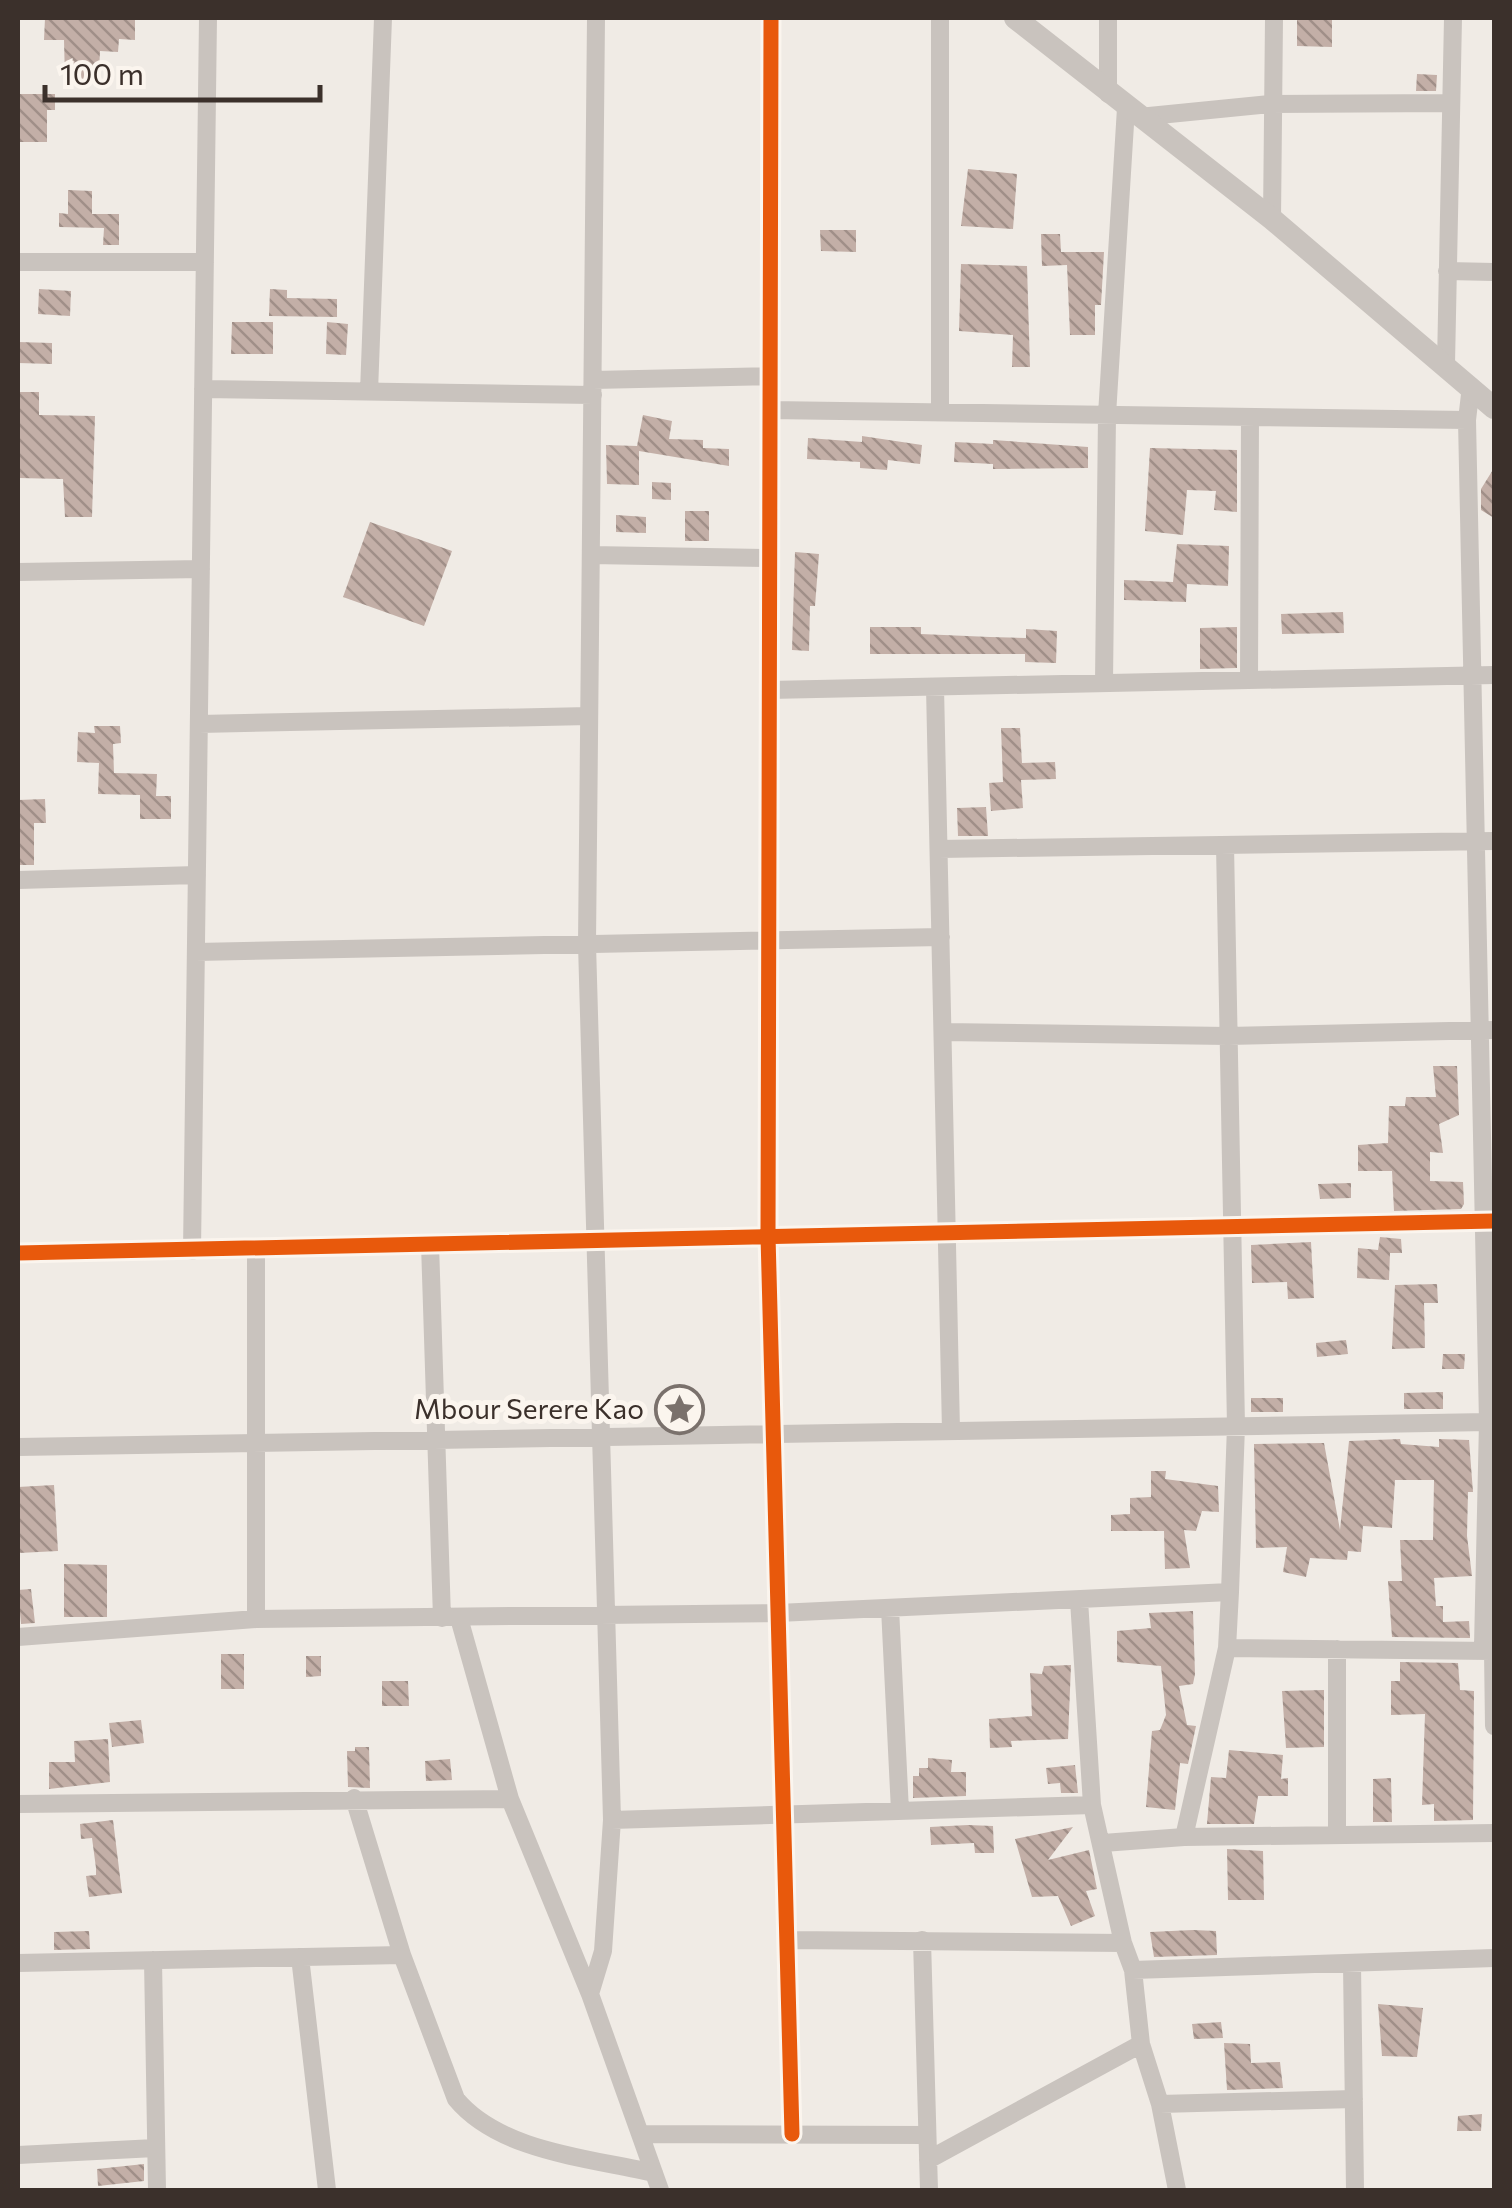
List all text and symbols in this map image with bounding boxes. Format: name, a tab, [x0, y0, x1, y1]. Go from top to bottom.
scale bar	[45, 40, 320, 102]
text: 100 m	[60, 54, 144, 91]
place icon: Mbour Serere Kao	[653, 1383, 705, 1435]
place label: Mbour Serere Kao	[414, 1391, 644, 1425]

